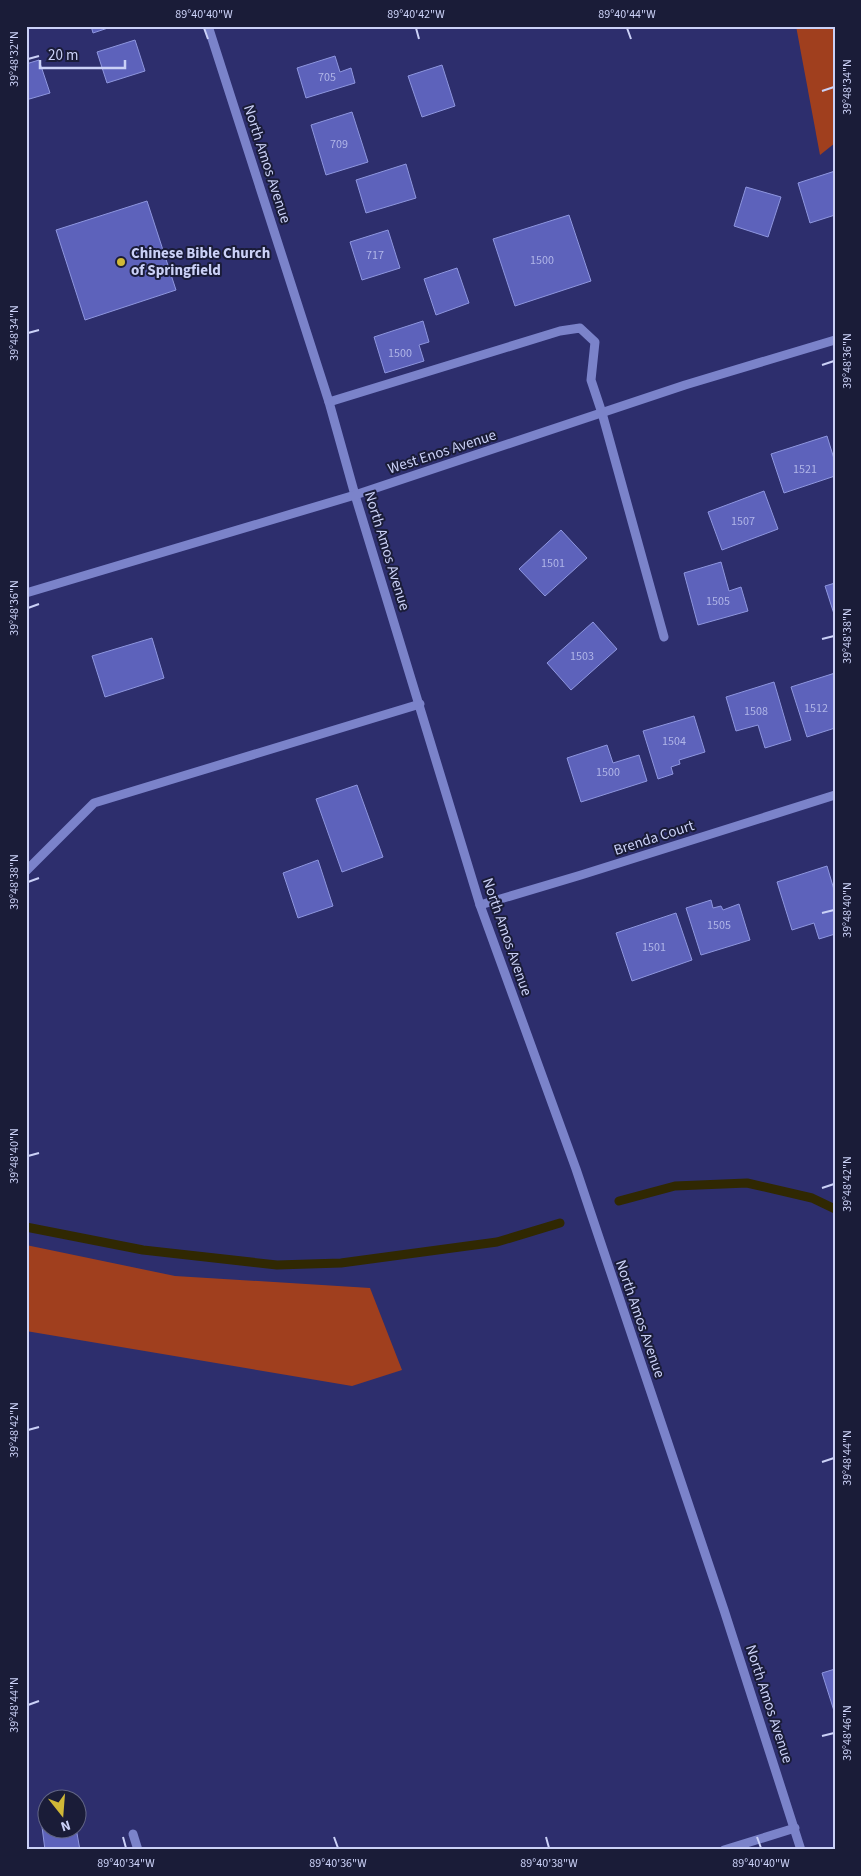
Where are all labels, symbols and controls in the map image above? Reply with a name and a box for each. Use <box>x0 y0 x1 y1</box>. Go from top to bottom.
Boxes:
text: 89°40'40"W <box>175 6 233 23</box>
text: 89°40'42"W <box>387 6 445 23</box>
text: 89°40'44"W <box>598 6 656 23</box>
text: 39°48'32"N <box>6 31 23 87</box>
scale bar <box>40 38 125 70</box>
text: 20 m <box>48 45 78 66</box>
text: 39°48'34"N <box>839 59 856 115</box>
house number: 705 <box>318 69 336 86</box>
street label: North Amos Avenue <box>238 102 296 226</box>
house number: 709 <box>330 136 348 153</box>
place label: Chinese Bible Church of Springfield <box>131 243 270 281</box>
house number: 717 <box>366 247 384 264</box>
house number: 1500 <box>530 252 554 269</box>
marker: Chinese Bible Church of Springfield <box>115 256 127 268</box>
text: 39°48'34"N <box>6 305 23 361</box>
text: 39°48'36"N <box>839 333 856 389</box>
house number: 1500 <box>388 345 412 362</box>
street label: West Enos Avenue <box>385 425 499 479</box>
house number: 1521 <box>793 461 817 478</box>
street label: North Amos Avenue <box>359 489 415 613</box>
house number: 1507 <box>731 513 755 530</box>
house number: 1501 <box>541 555 565 572</box>
text: 39°48'36"N <box>6 580 23 636</box>
house number: 1505 <box>706 593 730 610</box>
text: 39°48'38"N <box>839 608 856 664</box>
house number: 1503 <box>570 648 594 665</box>
house number: 1512 <box>804 700 828 717</box>
house number: 1508 <box>744 703 768 720</box>
house number: 1504 <box>662 733 686 750</box>
house number: 1500 <box>596 764 620 781</box>
street label: Brenda Court <box>611 815 697 861</box>
text: 39°48'38"N <box>6 854 23 910</box>
street label: North Amos Avenue <box>477 875 537 999</box>
text: 39°48'40"N <box>839 882 856 938</box>
house number: 1505 <box>707 917 731 934</box>
house number: 1501 <box>642 939 666 956</box>
text: 39°48'40"N <box>6 1128 23 1184</box>
text: 39°48'42"N <box>839 1156 856 1212</box>
street label: North Amos Avenue <box>610 1257 670 1381</box>
text: 39°48'42"N <box>6 1402 23 1458</box>
text: 39°48'44"N <box>839 1430 856 1486</box>
street label: North Amos Avenue <box>740 1642 798 1766</box>
text: 39°48'44"N <box>6 1677 23 1733</box>
text: 39°48'46"N <box>839 1705 856 1761</box>
north arrow <box>38 1788 88 1838</box>
text: N <box>58 1815 73 1836</box>
text: 89°40'34"W <box>97 1855 155 1872</box>
text: 89°40'36"W <box>309 1855 367 1872</box>
text: 89°40'38"W <box>520 1855 578 1872</box>
text: 89°40'40"W <box>732 1855 790 1872</box>

